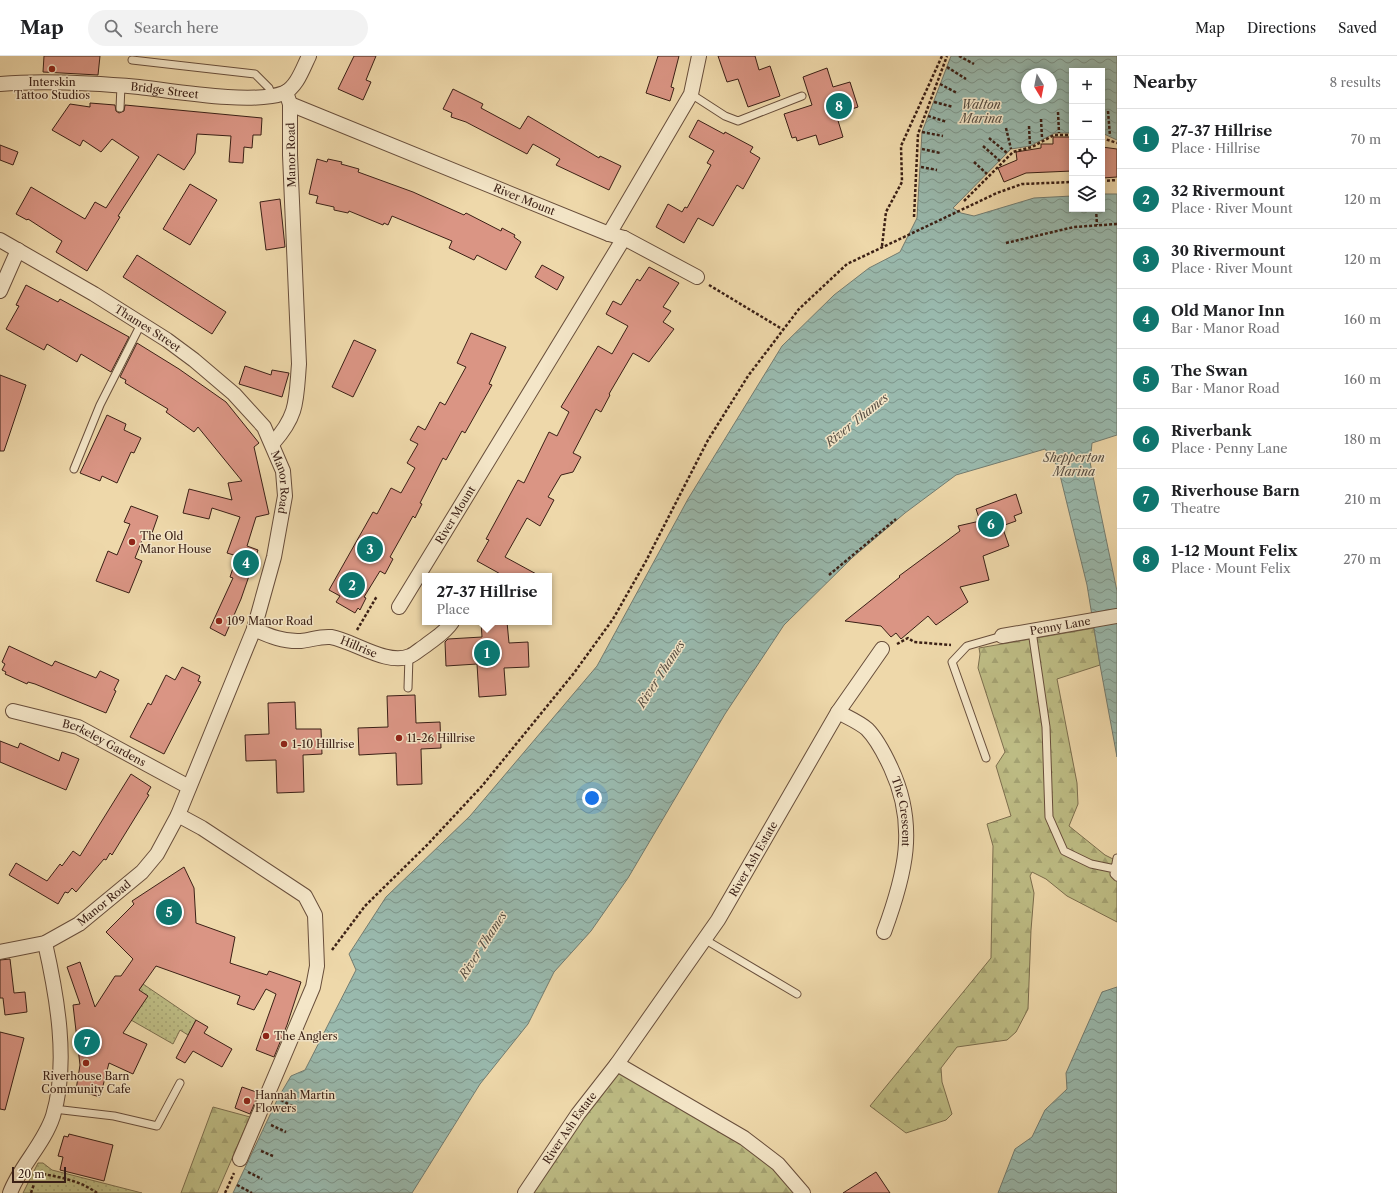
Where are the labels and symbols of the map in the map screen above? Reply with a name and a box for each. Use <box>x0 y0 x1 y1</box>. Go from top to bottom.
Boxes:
marker: Interskin Tattoo Studios <box>47 64 57 74</box>
north arrow <box>1021 68 1057 104</box>
place label: Interskin Tattoo Studios <box>14 75 90 102</box>
street label: Bridge Street <box>130 79 199 102</box>
pin: 8 <box>826 91 852 121</box>
water label: Walton Marina <box>958 97 1002 126</box>
street label: Manor Road <box>283 122 299 188</box>
street label: River Mount <box>491 181 557 218</box>
street label: Thames Street <box>112 302 184 355</box>
water label: River Thames <box>821 389 892 450</box>
street label: Manor Road <box>268 448 292 515</box>
water label: Shepperton Marina <box>1042 450 1105 479</box>
street label: River Mount <box>432 483 478 546</box>
pin: 6 <box>978 509 1004 539</box>
place label: The Old Manor House <box>140 529 211 556</box>
pin: 3 <box>357 534 383 564</box>
marker: The Old Manor House <box>127 537 137 547</box>
pin: 4 <box>233 548 259 578</box>
pin: 2 <box>339 570 365 600</box>
place label: 109 Manor Road <box>227 614 313 628</box>
street label: Penny Lane <box>1029 614 1092 638</box>
marker: 109 Manor Road <box>214 616 224 626</box>
street label: Hillrise <box>339 633 379 661</box>
water label: River Thames <box>633 637 688 711</box>
pin: 1 <box>474 638 500 668</box>
street label: Berkeley Gardens <box>61 716 149 769</box>
place label: 11-26 Hillrise <box>407 731 475 745</box>
marker: 11-26 Hillrise <box>394 733 404 743</box>
place label: 1-10 Hillrise <box>292 737 354 751</box>
marker: 1-10 Hillrise <box>279 739 289 749</box>
street label: The Crescent <box>888 775 913 847</box>
your location <box>582 788 602 808</box>
street label: River Ash Estate <box>726 819 781 899</box>
street label: Manor Road <box>74 877 134 929</box>
pin: 5 <box>156 897 182 927</box>
water label: River Thames <box>455 908 510 982</box>
pin: 7 <box>74 1027 100 1057</box>
place label: The Anglers <box>274 1029 338 1043</box>
marker: The Anglers <box>261 1031 271 1041</box>
marker: Riverhouse Barn Community Cafe <box>81 1058 91 1068</box>
place label: Riverhouse Barn Community Cafe <box>41 1069 131 1096</box>
place label: Hannah Martin Flowers <box>255 1088 335 1115</box>
street label: River Ash Estate <box>540 1089 600 1167</box>
marker: Hannah Martin Flowers <box>242 1096 252 1106</box>
scale bar <box>12 1165 66 1184</box>

